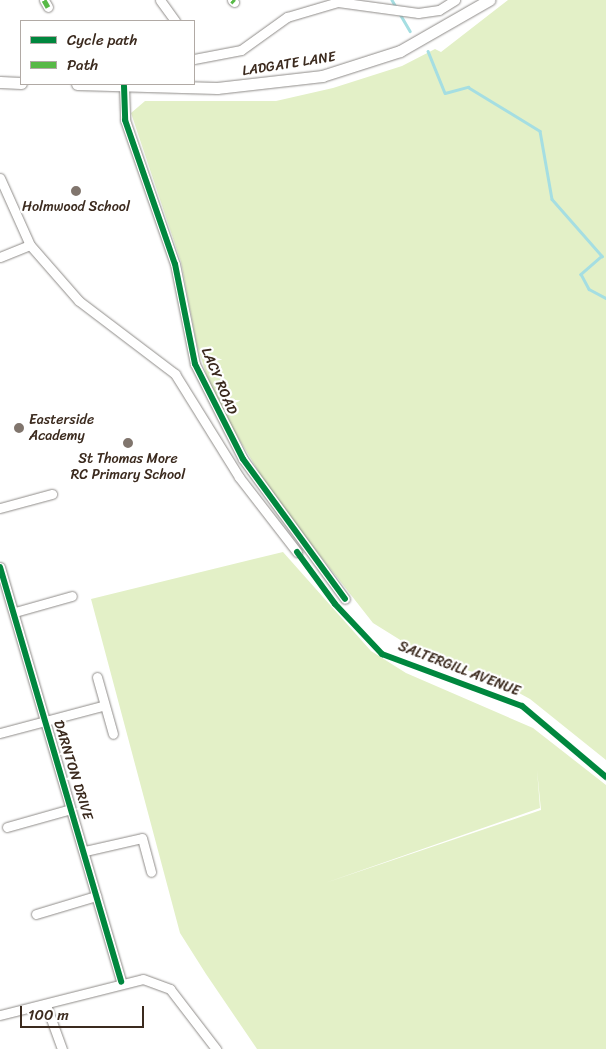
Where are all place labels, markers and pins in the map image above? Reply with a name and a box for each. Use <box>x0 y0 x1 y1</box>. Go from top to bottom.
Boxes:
marker: Holmwood School <box>70 185 82 197</box>
place label: Holmwood School <box>22 199 130 215</box>
place label: Easterside Academy <box>29 412 94 444</box>
marker: Easterside Academy <box>13 422 25 434</box>
marker: St Thomas More RC Primary School <box>122 437 134 449</box>
place label: St Thomas More RC Primary School <box>71 451 185 484</box>

